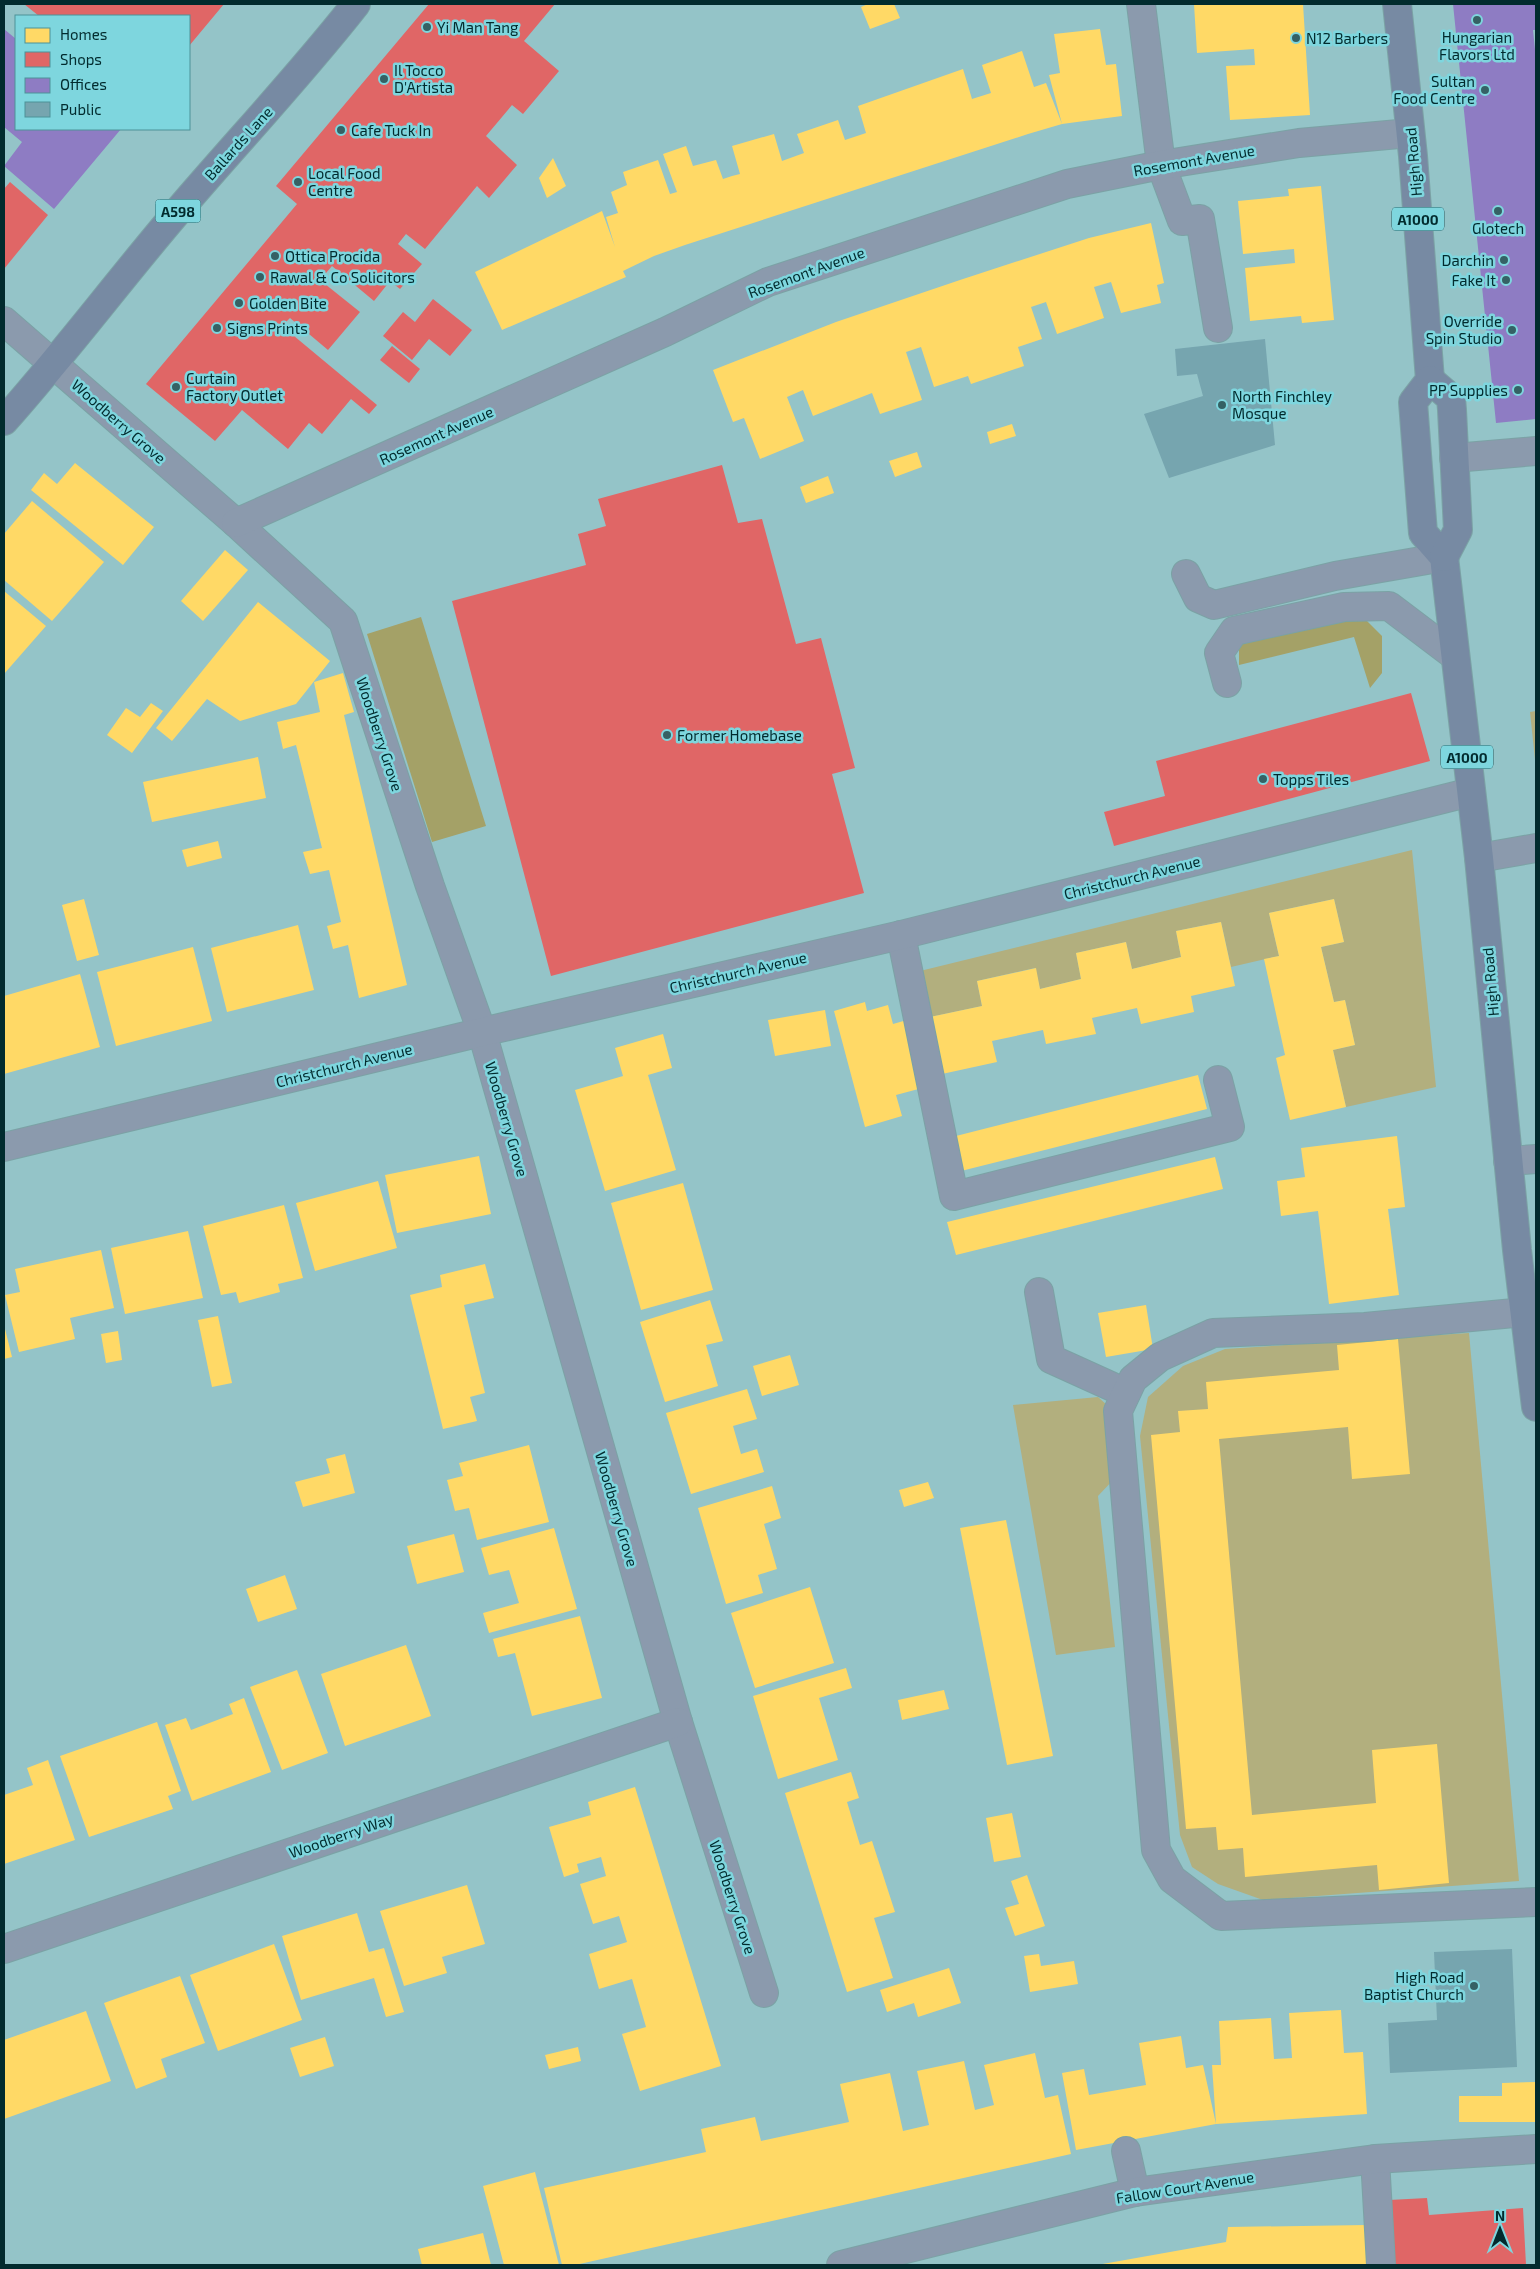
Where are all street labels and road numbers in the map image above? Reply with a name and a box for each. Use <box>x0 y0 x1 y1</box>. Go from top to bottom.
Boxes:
street label: Ballards Lane <box>200 102 276 184</box>
street label: High Road <box>1401 127 1425 197</box>
street label: Rosemont Avenue <box>1132 140 1256 180</box>
road number: A598 <box>156 200 200 222</box>
road number: A1000 <box>1392 208 1444 230</box>
street label: Rosemont Avenue <box>745 243 867 301</box>
street label: Woodberry Grove <box>68 375 170 467</box>
street label: Rosemont Avenue <box>376 402 496 468</box>
street label: Woodberry Grove <box>353 675 407 793</box>
road number: A1000 <box>1441 746 1493 769</box>
street label: Christchurch Avenue <box>1062 851 1202 903</box>
street label: Christchurch Avenue <box>668 947 808 997</box>
street label: High Road <box>1478 947 1502 1017</box>
street label: Christchurch Avenue <box>274 1039 414 1091</box>
street label: Woodberry Grove <box>482 1059 532 1179</box>
street label: Woodberry Grove <box>592 1449 642 1569</box>
street label: Woodberry Way <box>286 1809 396 1861</box>
street label: Woodberry Grove <box>706 1838 760 1956</box>
street label: Fallow Court Avenue <box>1115 2167 1255 2207</box>

